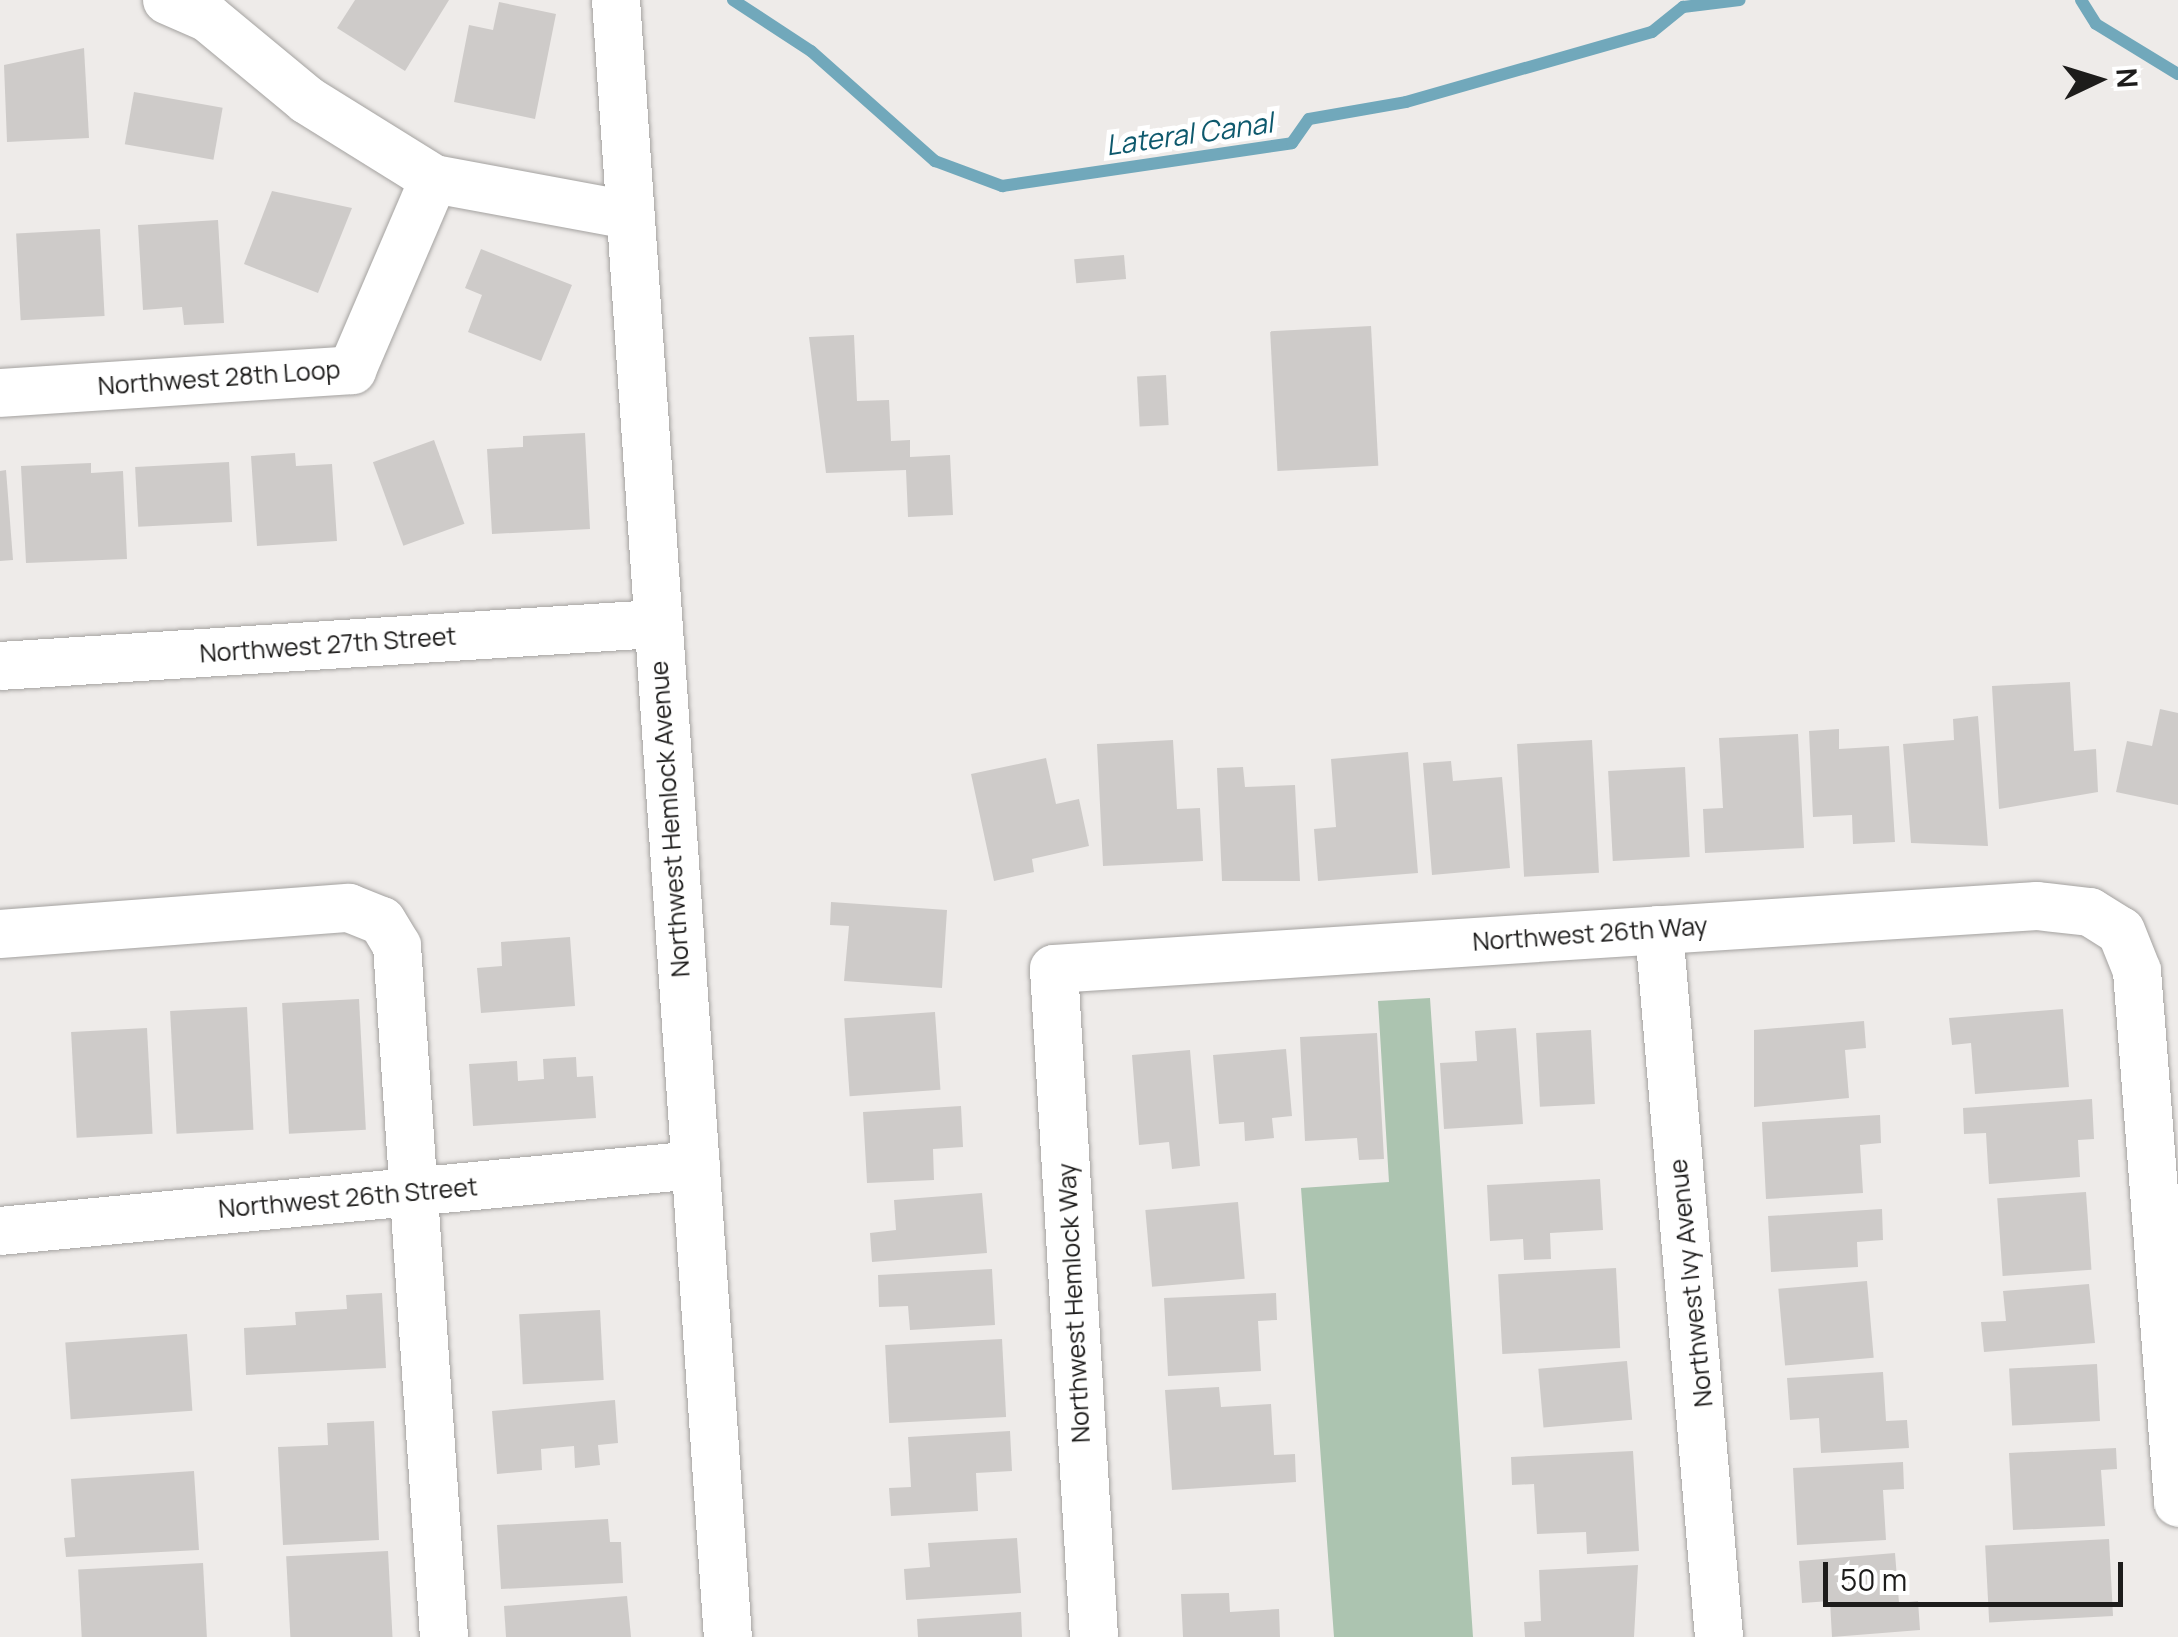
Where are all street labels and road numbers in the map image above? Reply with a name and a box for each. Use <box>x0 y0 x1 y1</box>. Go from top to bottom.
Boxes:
street label: Northwest 28th Loop <box>97 355 341 401</box>
street label: Northwest 27th Street <box>199 621 457 669</box>
street label: Northwest Hemlock Avenue <box>644 660 696 978</box>
street label: Northwest 26th Way <box>1472 911 1708 957</box>
street label: Northwest Ivy Avenue <box>1663 1157 1719 1409</box>
street label: Northwest Hemlock Way <box>1052 1162 1096 1444</box>
street label: Northwest 26th Street <box>217 1172 479 1224</box>

